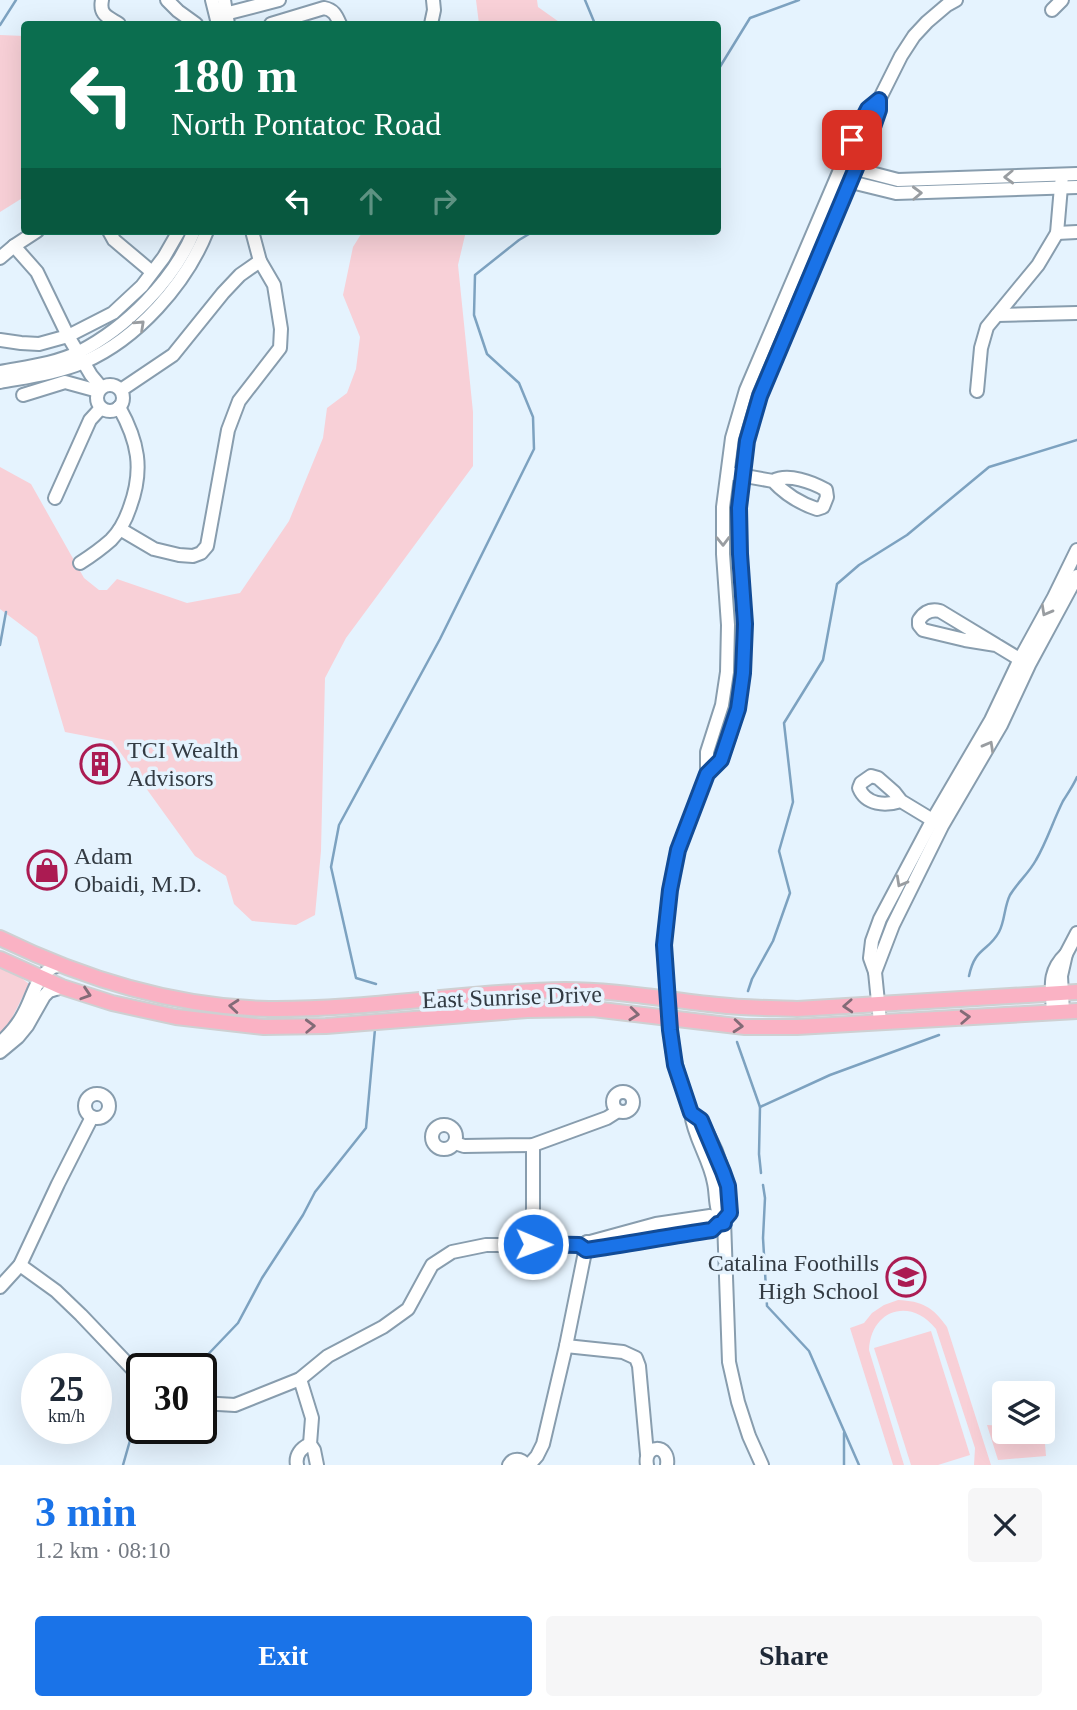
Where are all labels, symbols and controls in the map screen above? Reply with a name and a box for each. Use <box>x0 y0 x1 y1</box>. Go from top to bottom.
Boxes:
text: 180 m <box>171 48 298 103</box>
icon: left <box>56 49 147 140</box>
text: North Pontatoc Road <box>171 106 441 142</box>
pin <box>822 110 882 170</box>
icon: arrive <box>833 121 871 159</box>
one-way arrow <box>1003 169 1014 184</box>
icon: left <box>279 182 317 220</box>
icon: ahead <box>352 182 390 220</box>
icon: right <box>425 182 463 220</box>
one-way arrow <box>912 185 923 200</box>
one-way arrow <box>132 320 145 333</box>
one-way arrow <box>715 536 731 546</box>
one-way arrow <box>1041 604 1054 617</box>
place label: TCI Wealth Advisors <box>127 737 239 791</box>
one-way arrow <box>981 741 994 753</box>
building icon: TCI Wealth Advisors <box>79 743 121 785</box>
place label: Adam Obaidi, M.D. <box>74 843 202 897</box>
shop icon: Adam Obaidi, M.D. <box>26 849 68 891</box>
one-way arrow <box>896 874 909 887</box>
street label: East Sunrise Drive <box>422 981 602 1013</box>
one-way arrow <box>79 986 91 1001</box>
one-way arrow <box>228 999 239 1014</box>
one-way arrow <box>842 999 853 1014</box>
one-way arrow <box>628 1006 640 1021</box>
one-way arrow <box>960 1010 971 1025</box>
one-way arrow <box>732 1018 743 1033</box>
one-way arrow <box>304 1019 315 1034</box>
position arrow <box>496 1207 570 1281</box>
place label: Catalina Foothills High School <box>708 1250 879 1304</box>
school or university icon: Catalina Foothills High School <box>885 1256 927 1298</box>
speed limit sign: 30 <box>126 1353 217 1444</box>
text: 25 <box>49 1370 84 1409</box>
map controls <box>992 1381 1055 1444</box>
button: layers <box>992 1381 1055 1444</box>
text: km/h <box>48 1406 85 1426</box>
button: close <box>968 1488 1042 1562</box>
text: 3 min <box>35 1489 137 1535</box>
text: 1.2 km · 08:10 <box>35 1538 170 1563</box>
button: Exit <box>35 1616 532 1696</box>
button: Share <box>546 1616 1042 1696</box>

